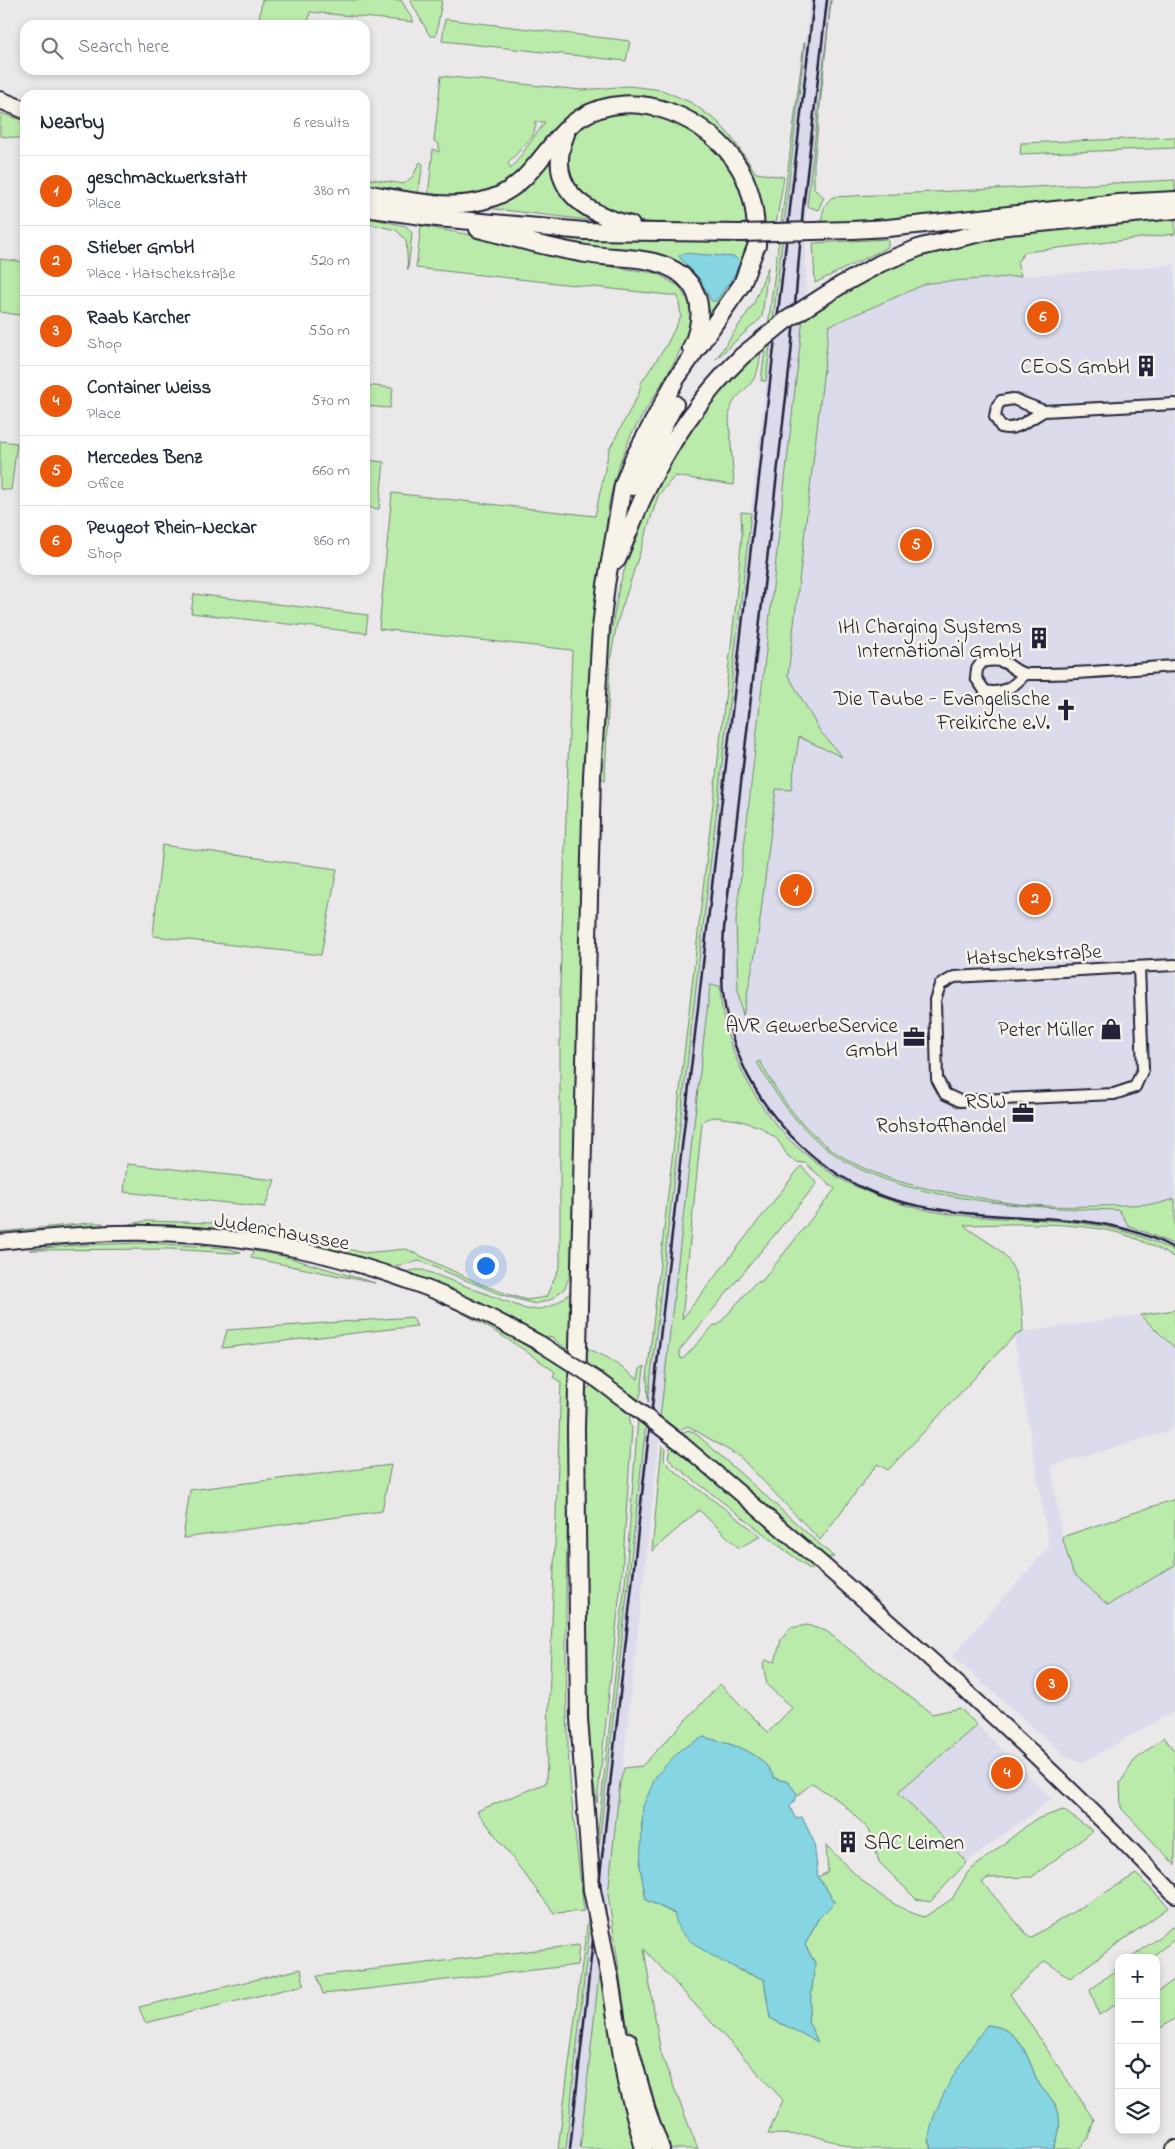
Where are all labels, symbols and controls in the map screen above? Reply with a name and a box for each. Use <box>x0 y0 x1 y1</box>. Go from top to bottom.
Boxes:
search box <box>20 20 370 75</box>
icon: search <box>38 34 66 62</box>
text: Search here <box>78 34 169 61</box>
text: Nearby <box>40 108 104 138</box>
text: 6 results <box>293 111 350 135</box>
text: geschmackwerkstatt <box>87 165 247 192</box>
text: 1 <box>53 179 59 203</box>
text: 380 m <box>314 179 350 203</box>
text: Place <box>87 192 121 216</box>
text: Stieber GmbH <box>87 235 194 262</box>
text: 2 <box>52 249 60 273</box>
text: 520 m <box>310 249 350 273</box>
text: Place · Hatschekstraße <box>87 262 235 286</box>
pin: 6 <box>1027 298 1059 336</box>
text: Raab Karcher <box>87 305 190 332</box>
text: 3 <box>53 319 59 343</box>
text: 550 m <box>308 319 350 343</box>
text: Shop <box>87 332 122 356</box>
place label: CEOS GmbH <box>1020 353 1130 383</box>
building icon: CEOS GmbH <box>1133 353 1159 379</box>
text: Container Weiss <box>87 375 211 402</box>
text: 4 <box>53 389 59 413</box>
text: 570 m <box>311 389 350 413</box>
text: Place <box>87 402 121 426</box>
text: Mercedes Benz <box>87 445 202 472</box>
text: 5 <box>51 459 61 483</box>
text: 660 m <box>313 459 350 483</box>
text: Office <box>87 472 124 496</box>
text: Peugeot Rhein-Neckar <box>87 515 256 542</box>
pin: 5 <box>900 526 932 564</box>
text: 6 <box>52 529 60 553</box>
text: 860 m <box>314 529 350 553</box>
text: Shop <box>87 542 122 566</box>
place label: IHI Charging Systems International GmbH <box>838 613 1022 667</box>
building icon: IHI Charging Systems International GmbH <box>1026 625 1052 651</box>
place label: Die Taube - Evangelische Freikirche e.V. <box>833 685 1051 739</box>
church icon: Die Taube - Evangelische Freikirche e.V. <box>1053 697 1079 723</box>
pin: 1 <box>780 871 812 909</box>
pin: 2 <box>1019 880 1051 918</box>
street label: Hatschekstraße <box>966 937 1103 975</box>
place label: AVR GewerbeService GmbH <box>726 1012 899 1066</box>
place label: Peter Müller <box>998 1016 1094 1046</box>
shop icon: Peter Müller <box>1098 1016 1124 1042</box>
office icon: AVR GewerbeService GmbH <box>901 1024 927 1050</box>
place label: RSW Rohstoffhandel <box>876 1088 1006 1142</box>
office icon: RSW Rohstoffhandel <box>1010 1100 1036 1126</box>
street label: Judenchaussee <box>212 1206 352 1260</box>
your location <box>473 1253 499 1279</box>
pin: 3 <box>1036 1665 1068 1703</box>
pin: 4 <box>991 1754 1023 1792</box>
building icon: SAC Leimen <box>835 1829 861 1855</box>
place label: SAC Leimen <box>864 1829 964 1859</box>
map controls <box>1115 1954 1160 2134</box>
button: + <box>1115 1954 1160 1999</box>
button: − <box>1115 1999 1160 2044</box>
button: locate <box>1115 2044 1160 2089</box>
button: layers <box>1115 2089 1160 2134</box>

